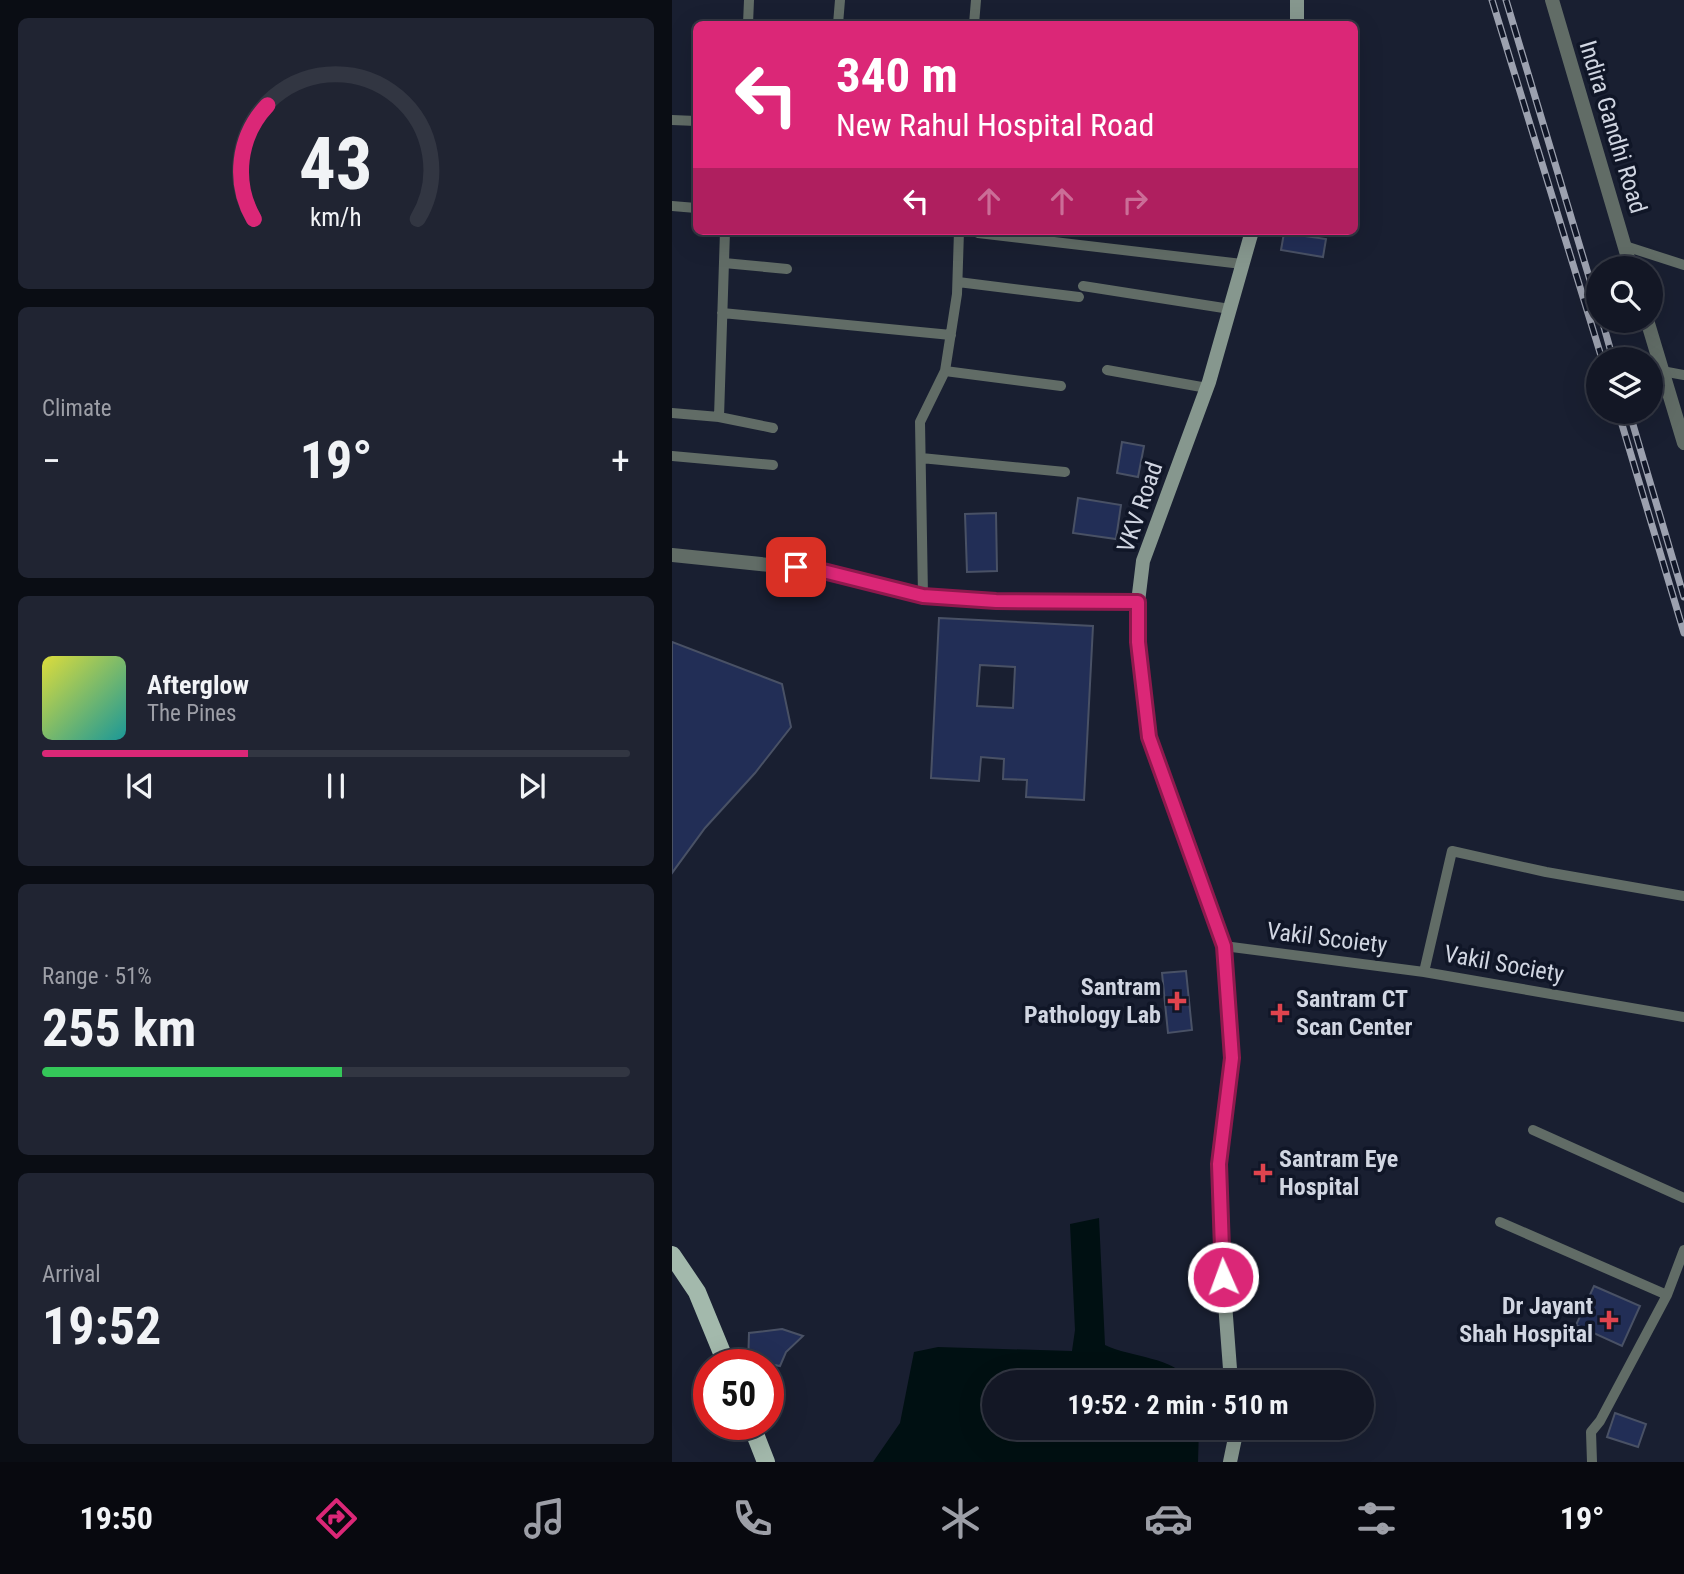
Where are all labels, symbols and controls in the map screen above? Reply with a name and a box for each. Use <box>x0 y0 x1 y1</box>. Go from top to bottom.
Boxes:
street label: Indira Gandhi Road <box>1573 37 1653 217</box>
text: 340 m <box>836 47 958 104</box>
icon: left <box>721 49 812 140</box>
text: New Rahul Hospital Road <box>836 106 1154 144</box>
text: 43 <box>299 122 373 208</box>
icon: left <box>897 182 935 220</box>
icon: ahead <box>970 182 1008 220</box>
icon: ahead <box>1043 182 1081 220</box>
icon: right <box>1116 182 1154 220</box>
text: km/h <box>310 203 362 232</box>
map controls <box>1586 256 1663 424</box>
button: search <box>1586 256 1663 333</box>
button: layers <box>1586 347 1663 424</box>
text: Climate <box>42 395 112 422</box>
text: 19° <box>300 430 372 491</box>
text: − <box>42 439 61 483</box>
text: + <box>611 439 630 483</box>
street label: VKV Road <box>1112 458 1168 556</box>
pin <box>766 537 826 597</box>
icon: arrive <box>777 548 815 586</box>
text: Afterglow <box>147 670 249 700</box>
text: The Pines <box>147 700 237 727</box>
icon: previous <box>121 767 159 805</box>
icon: pause <box>317 767 355 805</box>
icon: next <box>513 767 551 805</box>
street label: Vakil Scoiety <box>1265 917 1389 959</box>
street label: Vakil Society <box>1442 940 1566 988</box>
text: Range · 51% <box>42 963 152 990</box>
place label: Santram Pathology Lab <box>1024 973 1161 1029</box>
place label: Santram CT Scan Center <box>1296 985 1412 1041</box>
marker: Santram Pathology Lab <box>1167 991 1187 1011</box>
text: 255 km <box>42 998 196 1059</box>
marker: Santram CT Scan Center <box>1270 1003 1290 1023</box>
place label: Santram Eye Hospital <box>1279 1145 1398 1201</box>
marker: Santram Eye Hospital <box>1253 1163 1273 1183</box>
position arrow <box>1186 1240 1260 1314</box>
text: Arrival <box>42 1261 101 1288</box>
place label: Dr Jayant Shah Hospital <box>1459 1292 1593 1348</box>
text: 19:52 <box>42 1296 161 1357</box>
marker: Dr Jayant Shah Hospital <box>1599 1310 1619 1330</box>
speed limit sign: 50 <box>693 1349 784 1440</box>
text: 19:52 · 2 min · 510 m <box>1068 1390 1288 1420</box>
icon: directions <box>312 1494 361 1543</box>
icon: music <box>520 1494 569 1543</box>
icon: phone <box>728 1494 777 1543</box>
icon: climate <box>936 1494 985 1543</box>
icon: car <box>1144 1494 1193 1543</box>
icon: filters <box>1352 1494 1401 1543</box>
text: 19:50 <box>79 1499 153 1537</box>
text: 19° <box>1560 1499 1604 1537</box>

